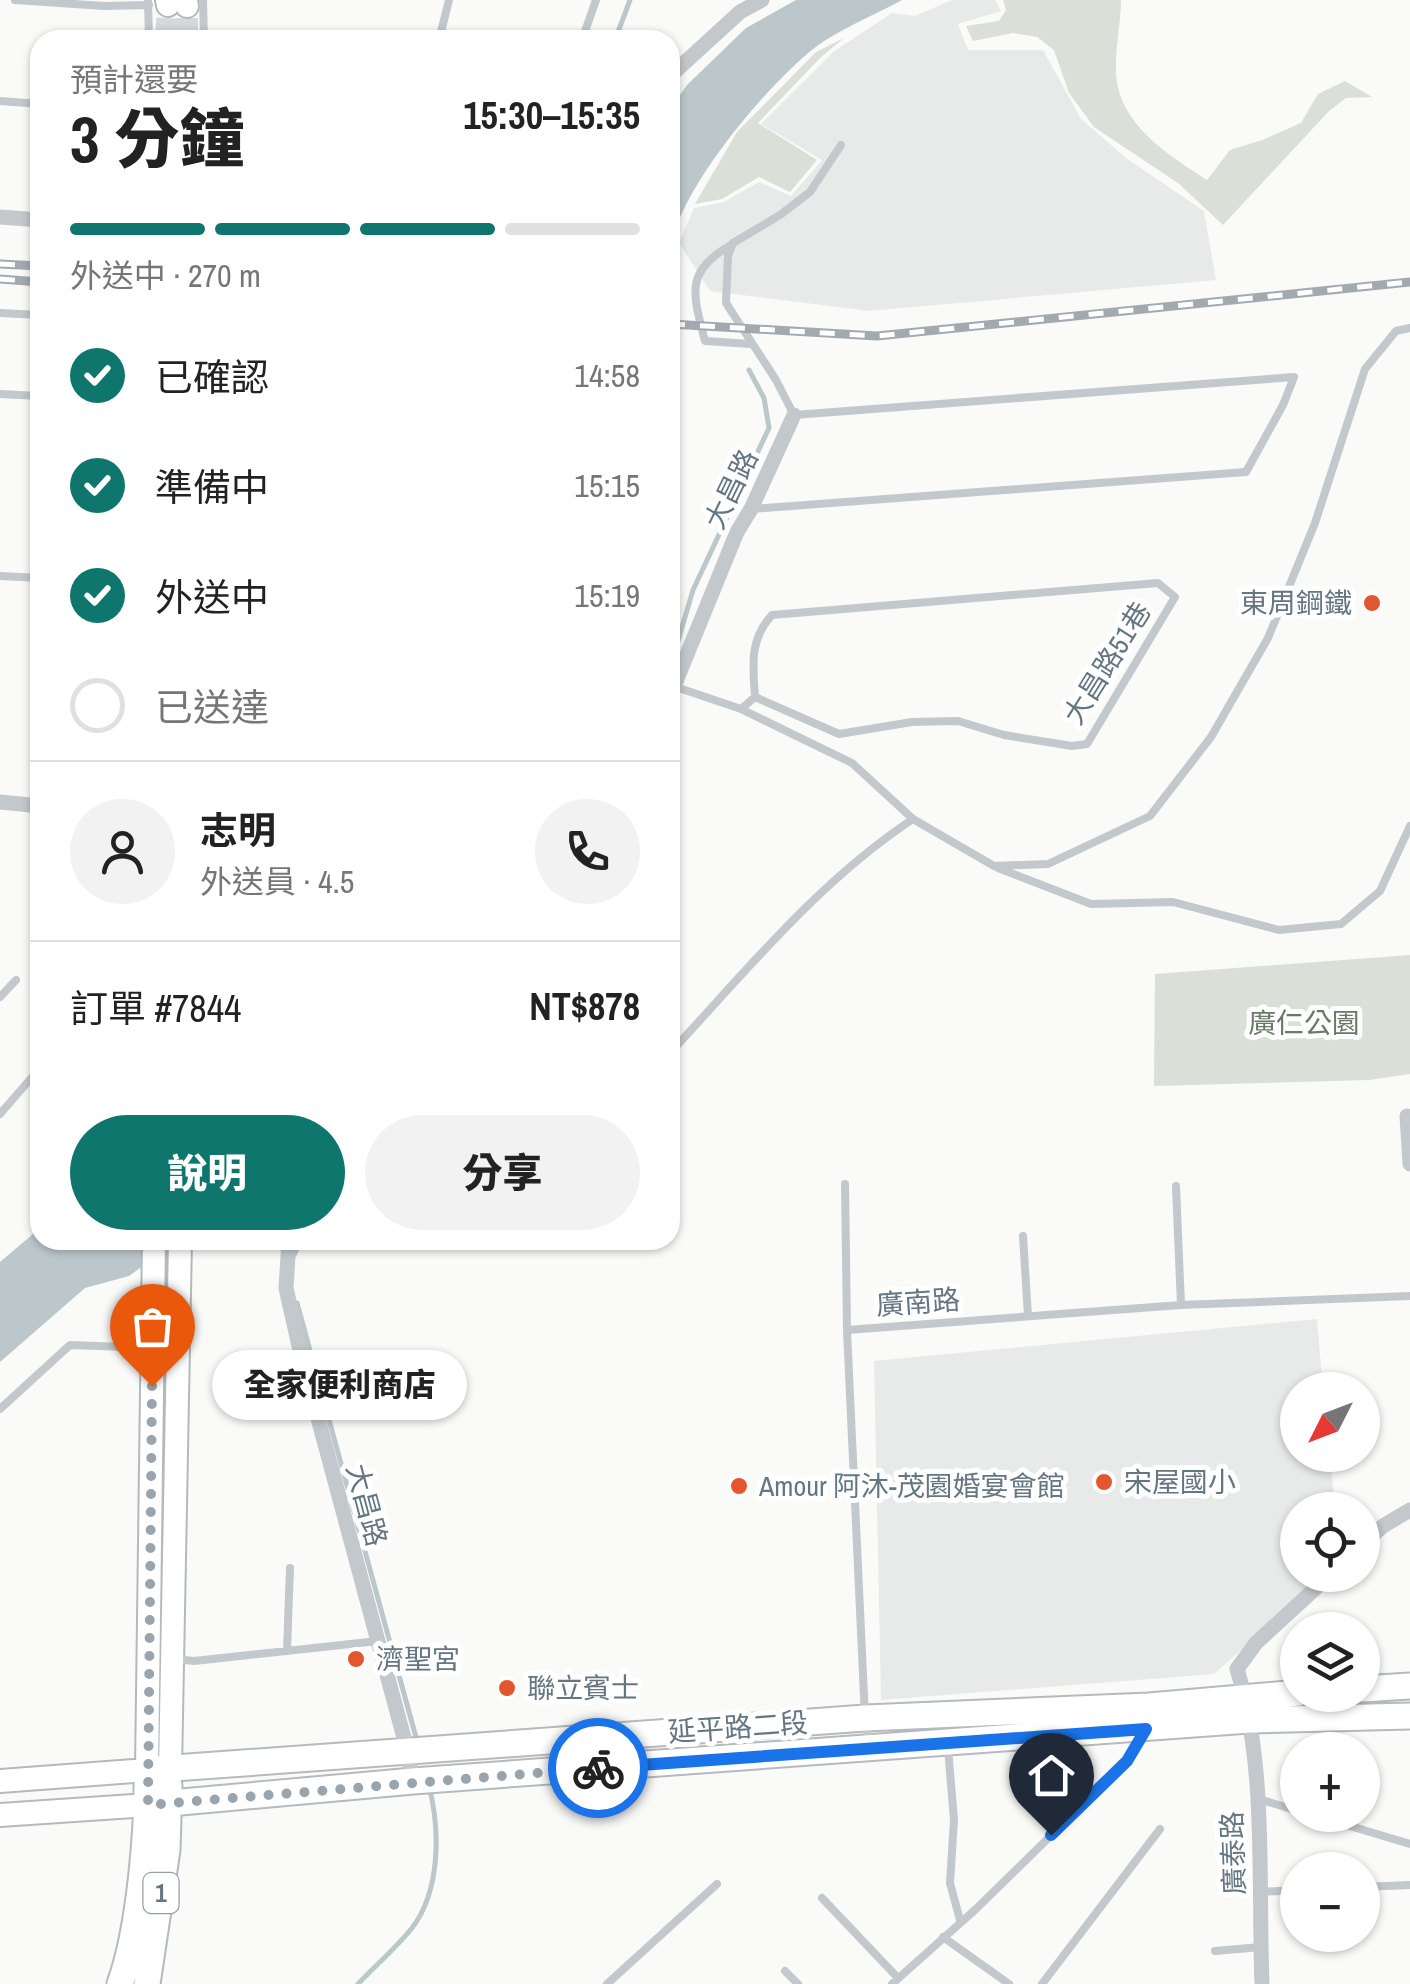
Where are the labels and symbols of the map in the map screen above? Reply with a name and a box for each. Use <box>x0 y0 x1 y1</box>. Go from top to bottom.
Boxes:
street label: 大昌路 <box>696 443 766 535</box>
place label: 東周鋼鐵 <box>1240 584 1352 622</box>
marker: 東周鋼鐵 <box>1361 592 1383 614</box>
street label: 大昌路51巷 <box>1054 595 1160 731</box>
park label: 廣仁公園 <box>1248 1004 1360 1042</box>
street label: 廣南路 <box>875 1280 961 1324</box>
pin <box>110 1284 195 1387</box>
callout: 全家便利商店 <box>212 1351 467 1421</box>
north arrow <box>1280 1372 1380 1472</box>
street label: 大昌路 <box>338 1460 396 1550</box>
place label: 宋屋國小 <box>1124 1463 1236 1501</box>
place label: Amour 阿沐-茂園婚宴會館 <box>758 1467 1065 1505</box>
marker: 宋屋國小 <box>1093 1471 1115 1493</box>
marker: Amour 阿沐-茂園婚宴會館 <box>728 1475 750 1497</box>
place label: 濟聖宮 <box>376 1640 460 1678</box>
marker: 濟聖宮 <box>345 1648 367 1670</box>
place label: 聯立賓士 <box>527 1669 639 1707</box>
marker: 聯立賓士 <box>496 1677 518 1699</box>
street label: 延平路二段 <box>667 1703 809 1751</box>
courier <box>548 1718 648 1818</box>
pin <box>1009 1733 1094 1836</box>
street label: 廣泰路 <box>1213 1810 1253 1896</box>
road number: 1 <box>144 1873 178 1913</box>

